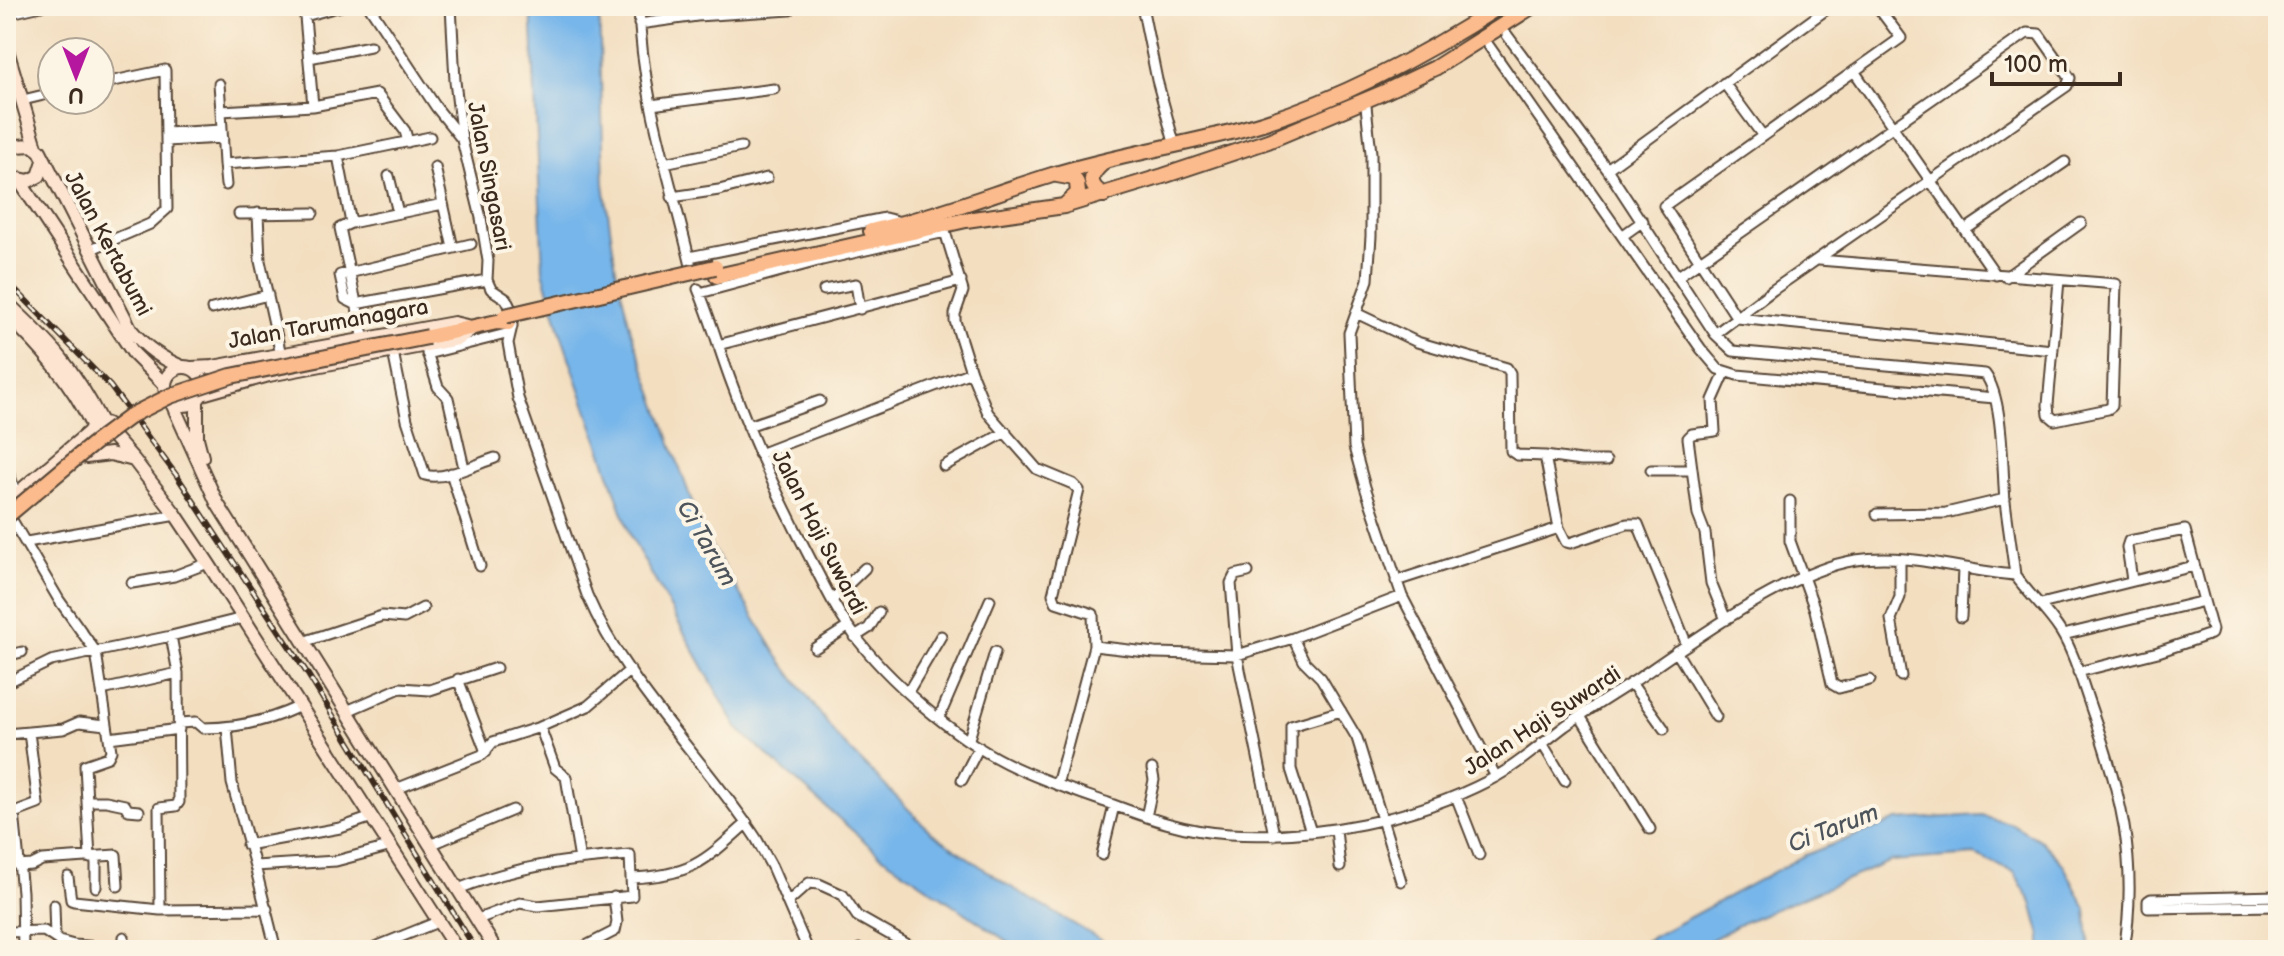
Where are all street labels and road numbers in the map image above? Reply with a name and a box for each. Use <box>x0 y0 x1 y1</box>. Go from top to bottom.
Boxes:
street label: Jalan Singasari <box>461 100 516 253</box>
street label: Jalan Kertabumi <box>58 166 157 321</box>
street label: Jalan Tarumanagara <box>226 294 430 355</box>
street label: Jalan Haji Suwardi <box>765 446 872 620</box>
street label: Jalan Haji Suwardi <box>1459 661 1626 782</box>

